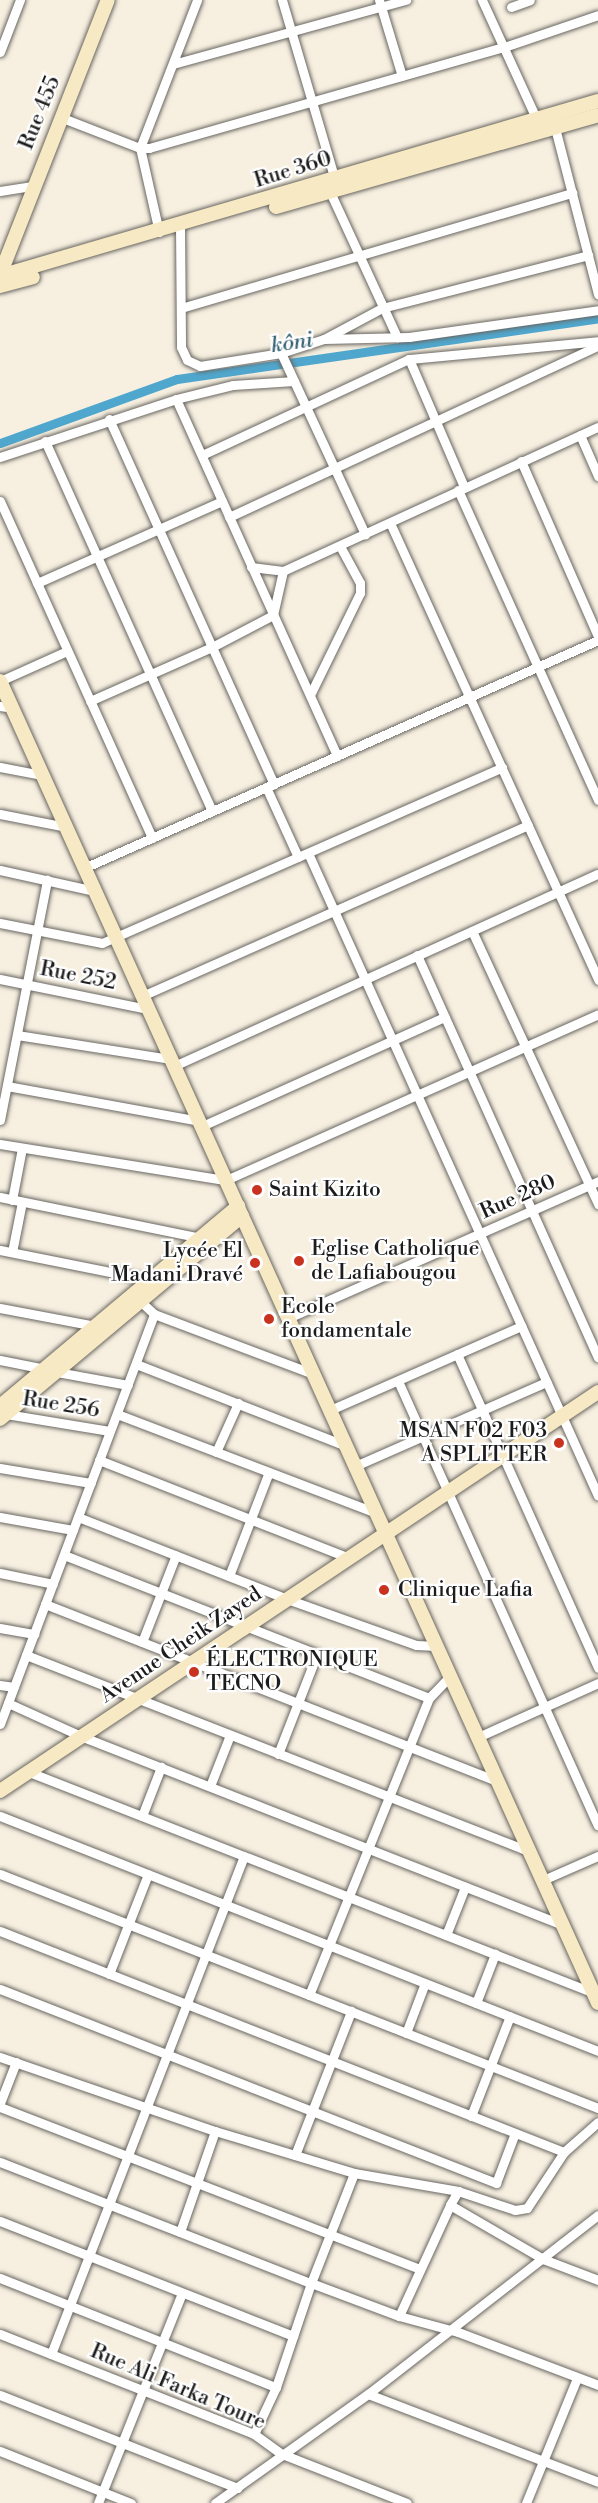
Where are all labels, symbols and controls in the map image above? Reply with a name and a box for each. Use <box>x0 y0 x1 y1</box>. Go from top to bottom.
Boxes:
street label: Rue 455 <box>14 73 66 153</box>
street label: Rue 360 <box>251 146 335 194</box>
water label: kôni <box>269 327 315 359</box>
street label: Rue 252 <box>38 956 118 996</box>
street label: Rue 280 <box>476 1169 560 1225</box>
place label: Saint Kizito <box>269 1177 381 1203</box>
marker: Saint Kizito <box>250 1183 264 1197</box>
place label: Eglise Catholique de Lafiabougou <box>311 1236 479 1286</box>
place label: Lycée El Madani Dravé <box>111 1238 243 1288</box>
marker: Eglise Catholique de Lafiabougou <box>292 1254 306 1268</box>
marker: Lycée El Madani Dravé <box>248 1256 262 1270</box>
place label: Ecole fondamentale <box>281 1294 412 1344</box>
marker: Ecole fondamentale <box>262 1312 276 1326</box>
street label: Rue 256 <box>21 1386 101 1424</box>
place label: MSAN F02 F03 A SPLITTER <box>399 1418 547 1468</box>
marker: MSAN F02 F03 A SPLITTER <box>552 1436 566 1450</box>
place label: Clinique Lafia <box>398 1577 533 1603</box>
street label: Avenue Cheik Zayed <box>95 1581 267 1709</box>
marker: Clinique Lafia <box>375 1581 393 1599</box>
place label: ÉLECTRONIQUE TECNO <box>206 1647 378 1697</box>
marker: ÉLECTRONIQUE TECNO <box>187 1665 201 1679</box>
street label: Rue Ali Farka Toure <box>87 2339 269 2435</box>

